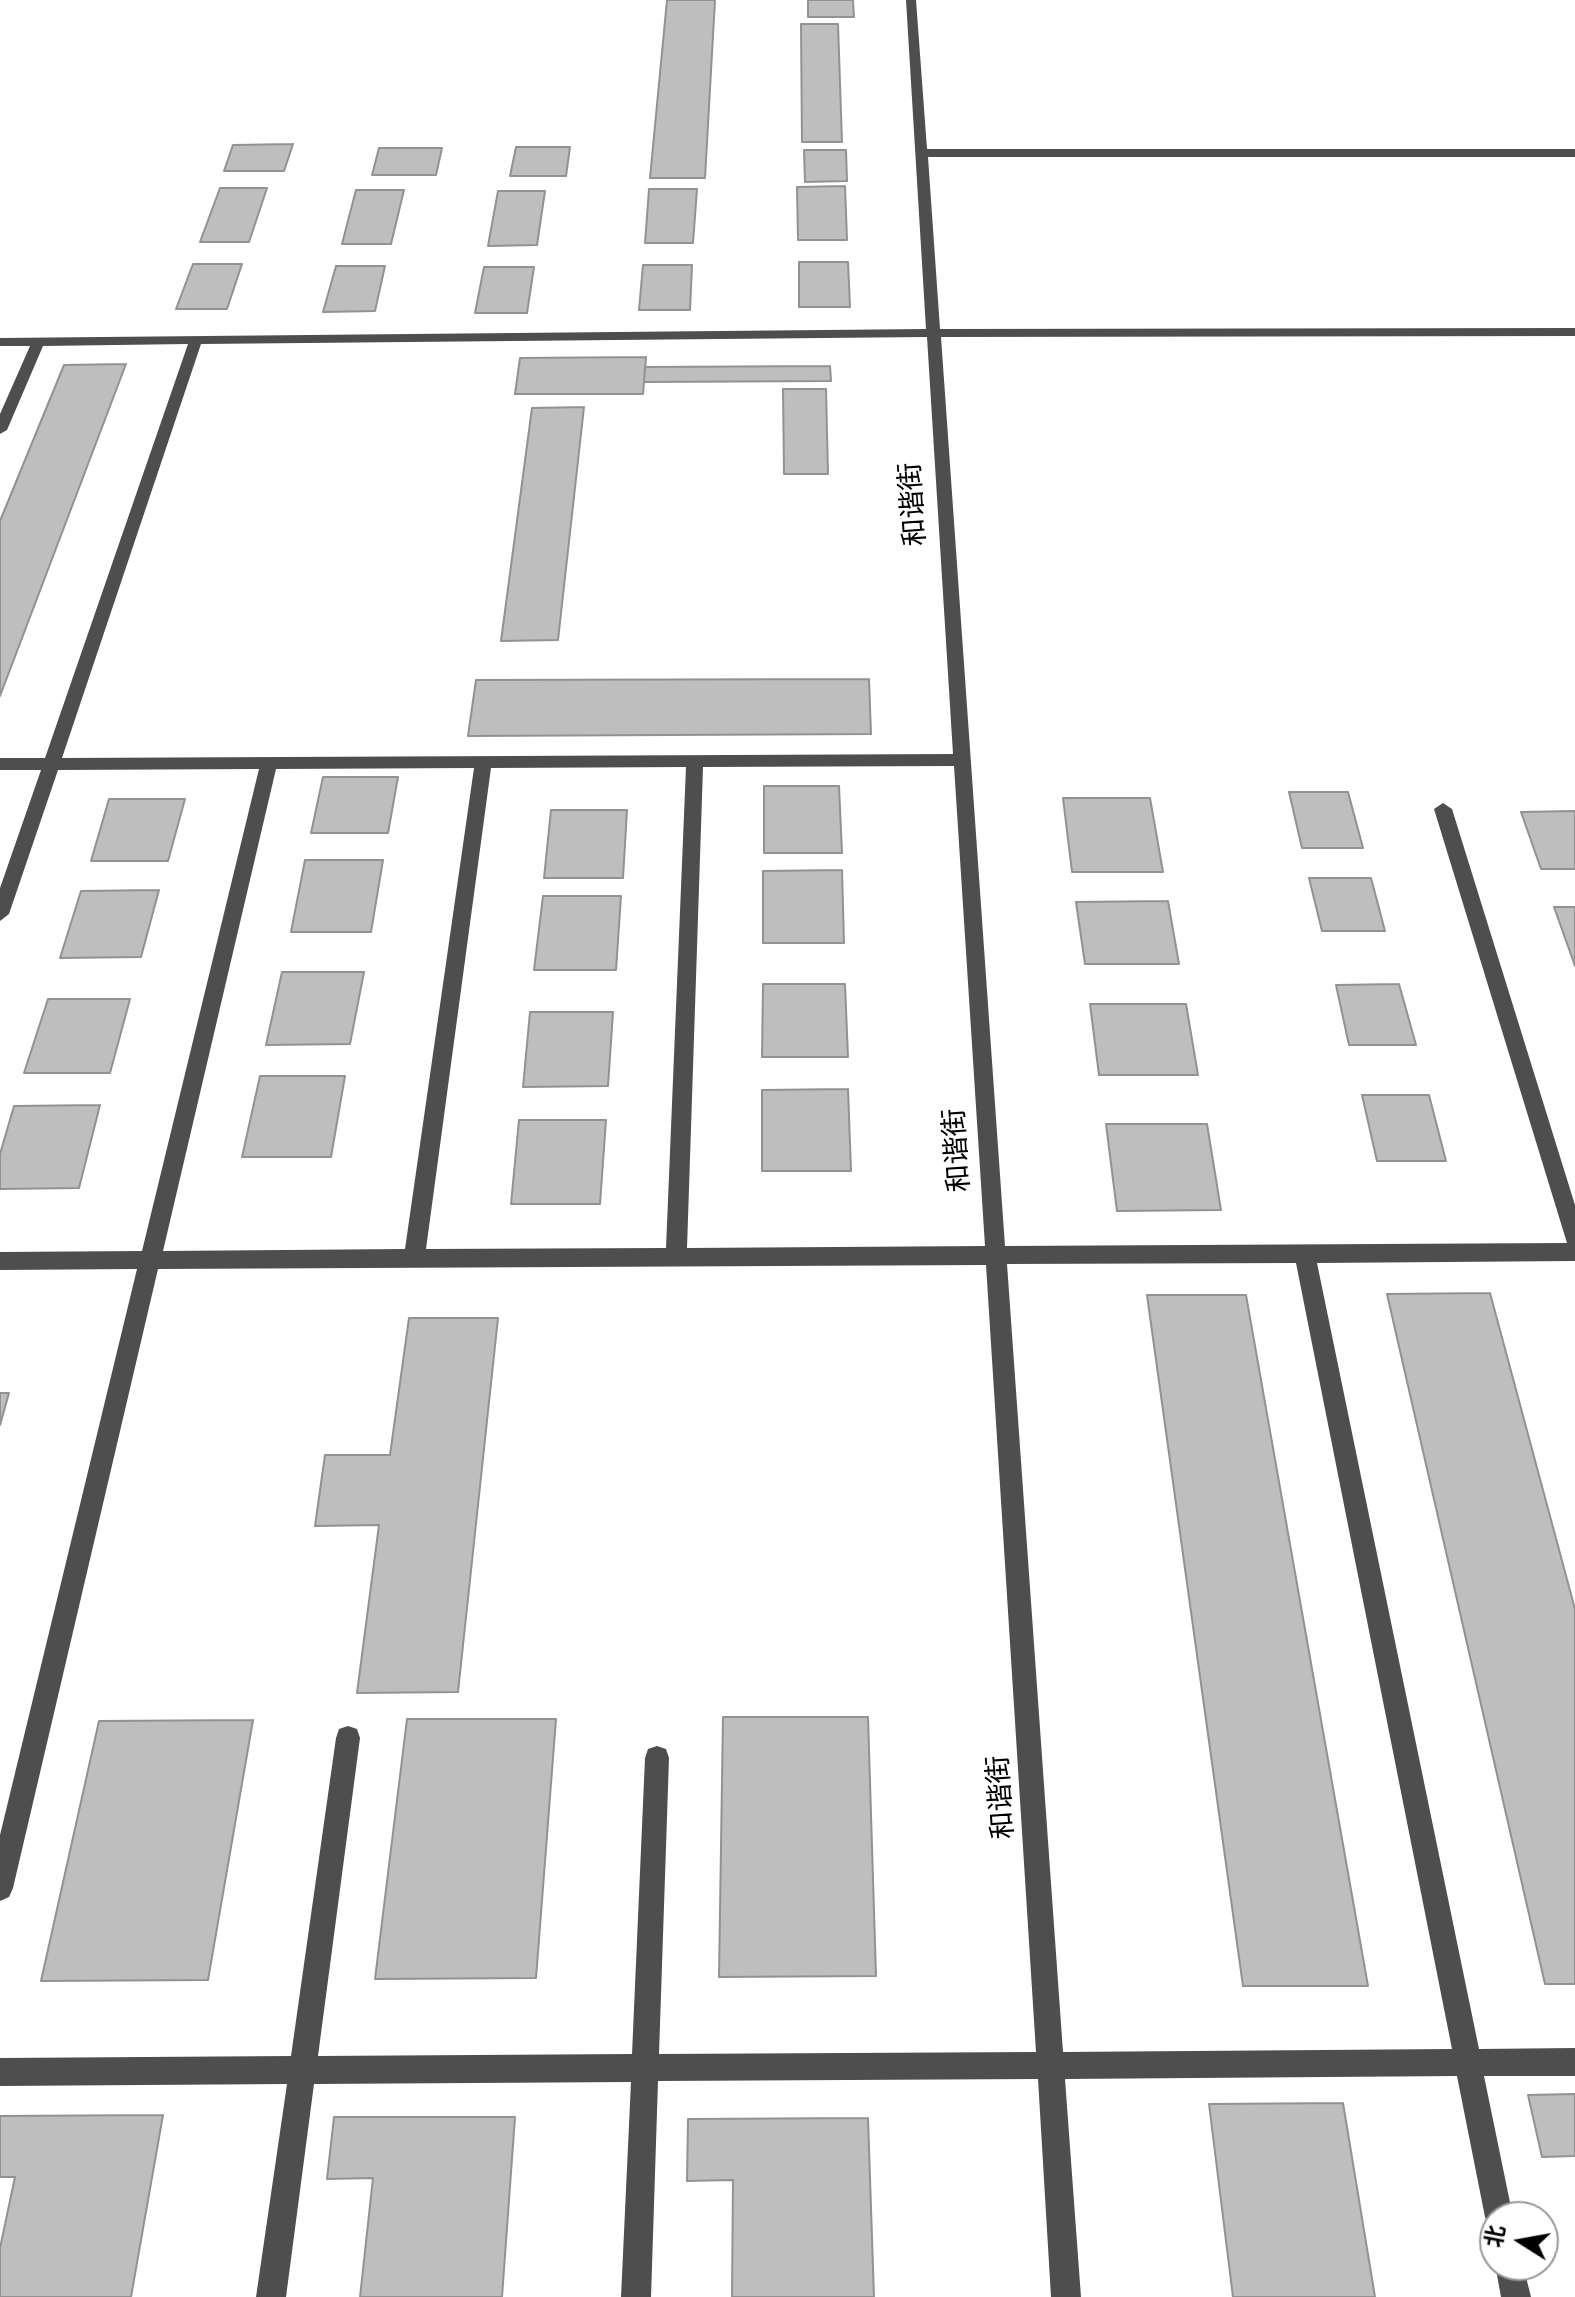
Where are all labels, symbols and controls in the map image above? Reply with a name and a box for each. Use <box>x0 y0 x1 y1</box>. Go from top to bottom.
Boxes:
street label: 和谐街 <box>896 461 936 547</box>
street label: 和谐街 <box>940 1107 980 1193</box>
street label: 和谐街 <box>984 1754 1024 1840</box>
north arrow <box>1479 2201 1559 2281</box>
text: 北 <box>1482 2223 1512 2250</box>

